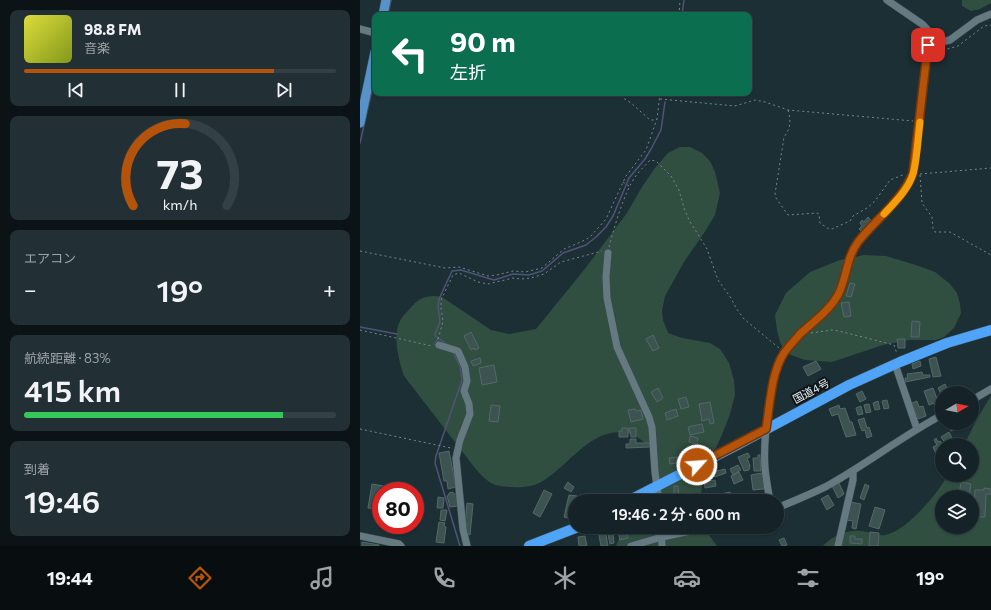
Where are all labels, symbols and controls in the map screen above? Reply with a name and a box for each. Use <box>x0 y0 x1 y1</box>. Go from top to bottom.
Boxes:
text: 98.8 FM <box>84 20 141 38</box>
text: 90 m <box>450 24 516 58</box>
icon: left <box>384 28 436 80</box>
pin <box>911 28 945 62</box>
icon: arrive <box>917 34 939 56</box>
text: 音楽 <box>84 40 110 56</box>
text: 左折 <box>450 61 486 83</box>
icon: previous <box>65 79 87 101</box>
icon: pause <box>169 79 191 101</box>
icon: next <box>273 79 295 101</box>
text: 73 <box>156 146 204 197</box>
text: km/h <box>163 194 197 212</box>
text: エアコン <box>24 250 76 266</box>
text: 19° <box>157 271 203 308</box>
text: − <box>24 276 37 303</box>
text: + <box>323 276 336 303</box>
text: 航続距離 · 83% <box>24 350 111 366</box>
text: 415 km <box>24 371 121 408</box>
street label: 国道4号 <box>790 376 831 406</box>
north arrow <box>935 386 979 430</box>
map controls <box>935 386 979 534</box>
button: search <box>935 438 979 482</box>
position arrow <box>676 444 718 486</box>
text: 到着 <box>24 461 50 477</box>
text: 19:46 <box>24 482 100 519</box>
speed limit sign: 80 <box>372 482 424 534</box>
button: layers <box>935 490 979 534</box>
text: 19:46 · 2 分 · 600 m <box>612 505 740 523</box>
icon: directions <box>186 564 214 592</box>
icon: music <box>308 564 336 592</box>
icon: phone <box>430 564 458 592</box>
icon: climate <box>551 564 579 592</box>
icon: car <box>673 564 701 592</box>
icon: filters <box>794 564 822 592</box>
text: 19:44 <box>47 567 93 589</box>
text: 19° <box>916 567 944 589</box>

